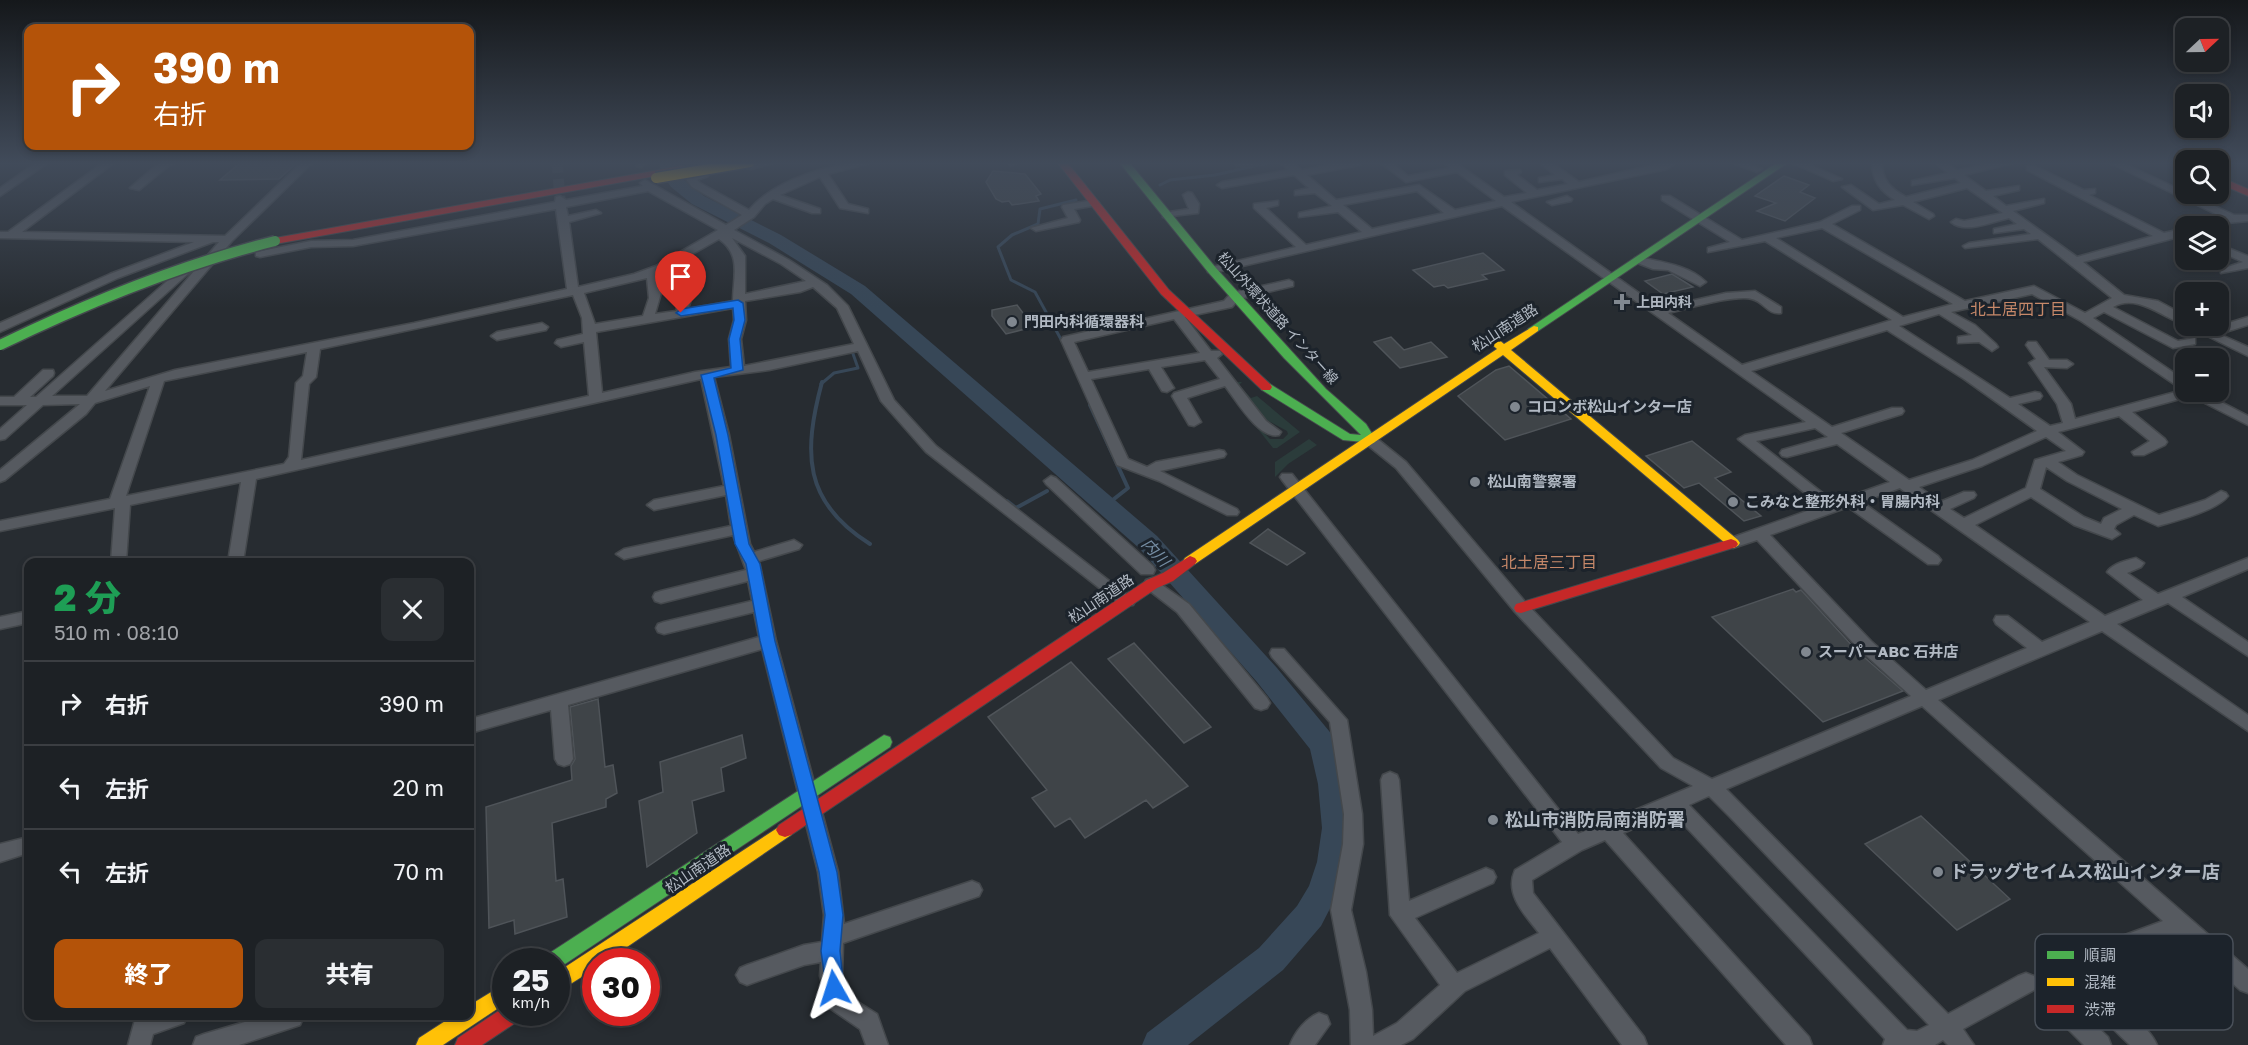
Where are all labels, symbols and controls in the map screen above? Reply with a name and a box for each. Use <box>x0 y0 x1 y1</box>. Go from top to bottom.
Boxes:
north arrow <box>2175 18 2229 72</box>
map controls <box>2175 18 2229 402</box>
text: 390 m <box>153 42 280 92</box>
icon: right <box>54 48 132 126</box>
button: sound <box>2175 84 2229 138</box>
text: 右折 <box>153 98 207 130</box>
button: search <box>2175 150 2229 204</box>
button: layers <box>2175 216 2229 270</box>
street label: 松山外環状道路 インター線 <box>1215 248 1342 387</box>
pin <box>655 251 706 313</box>
icon: arrive <box>664 260 697 293</box>
button: + <box>2175 282 2229 336</box>
marker: 上田内科 <box>1613 293 1631 311</box>
place label: 上田内科 <box>1636 293 1692 310</box>
street label: 松山南道路 <box>1468 299 1541 355</box>
district label: 北土居四丁目 <box>1970 299 2066 319</box>
place label: 門田内科循環器科 <box>1024 312 1144 330</box>
marker: 門田内科循環器科 <box>1005 315 1019 329</box>
button: − <box>2175 348 2229 402</box>
place label: コロンボ松山インター店 <box>1527 397 1692 415</box>
marker: コロンボ松山インター店 <box>1508 400 1522 414</box>
place label: 松山南警察署 <box>1487 472 1577 490</box>
marker: 松山南警察署 <box>1468 475 1482 489</box>
place label: こみなと整形外科・胃腸内科 <box>1745 492 1940 510</box>
marker: こみなと整形外科・胃腸内科 <box>1726 495 1740 509</box>
water label: 内川 <box>1138 533 1176 572</box>
district label: 北土居三丁目 <box>1501 552 1597 572</box>
street label: 松山南道路 <box>1064 570 1137 627</box>
text: 2 分 <box>54 576 121 619</box>
button: close <box>381 578 444 641</box>
text: 510 m · 08:10 <box>54 620 179 644</box>
place label: スーパーABC 石井店 <box>1818 642 1958 660</box>
marker: スーパーABC 石井店 <box>1799 645 1813 659</box>
icon: right <box>54 687 87 720</box>
text: 390 m <box>379 690 444 717</box>
text: 右折 <box>105 691 149 718</box>
icon: left <box>54 771 87 804</box>
text: 20 m <box>393 774 444 801</box>
text: 左折 <box>105 775 149 802</box>
place label: 松山市消防局南消防署 <box>1505 808 1685 830</box>
marker: 松山市消防局南消防署 <box>1486 813 1500 827</box>
street label: 松山南道路 <box>661 840 734 897</box>
icon: left <box>54 855 87 888</box>
text: 70 m <box>394 858 444 885</box>
text: 左折 <box>105 859 149 886</box>
place label: ドラッグセイムス松山インター店 <box>1950 860 2220 882</box>
marker: ドラッグセイムス松山インター店 <box>1931 865 1945 879</box>
legend <box>2035 934 2233 1030</box>
button: 終了 <box>54 939 243 1008</box>
button: 共有 <box>255 939 444 1008</box>
text: 順調 <box>2084 945 2116 965</box>
speed limit sign: 30 <box>582 948 660 1026</box>
position arrow <box>802 956 866 1020</box>
text: 25 <box>513 962 549 998</box>
text: 混雑 <box>2084 972 2116 992</box>
text: km/h <box>512 993 550 1011</box>
text: 渋滞 <box>2084 999 2116 1019</box>

